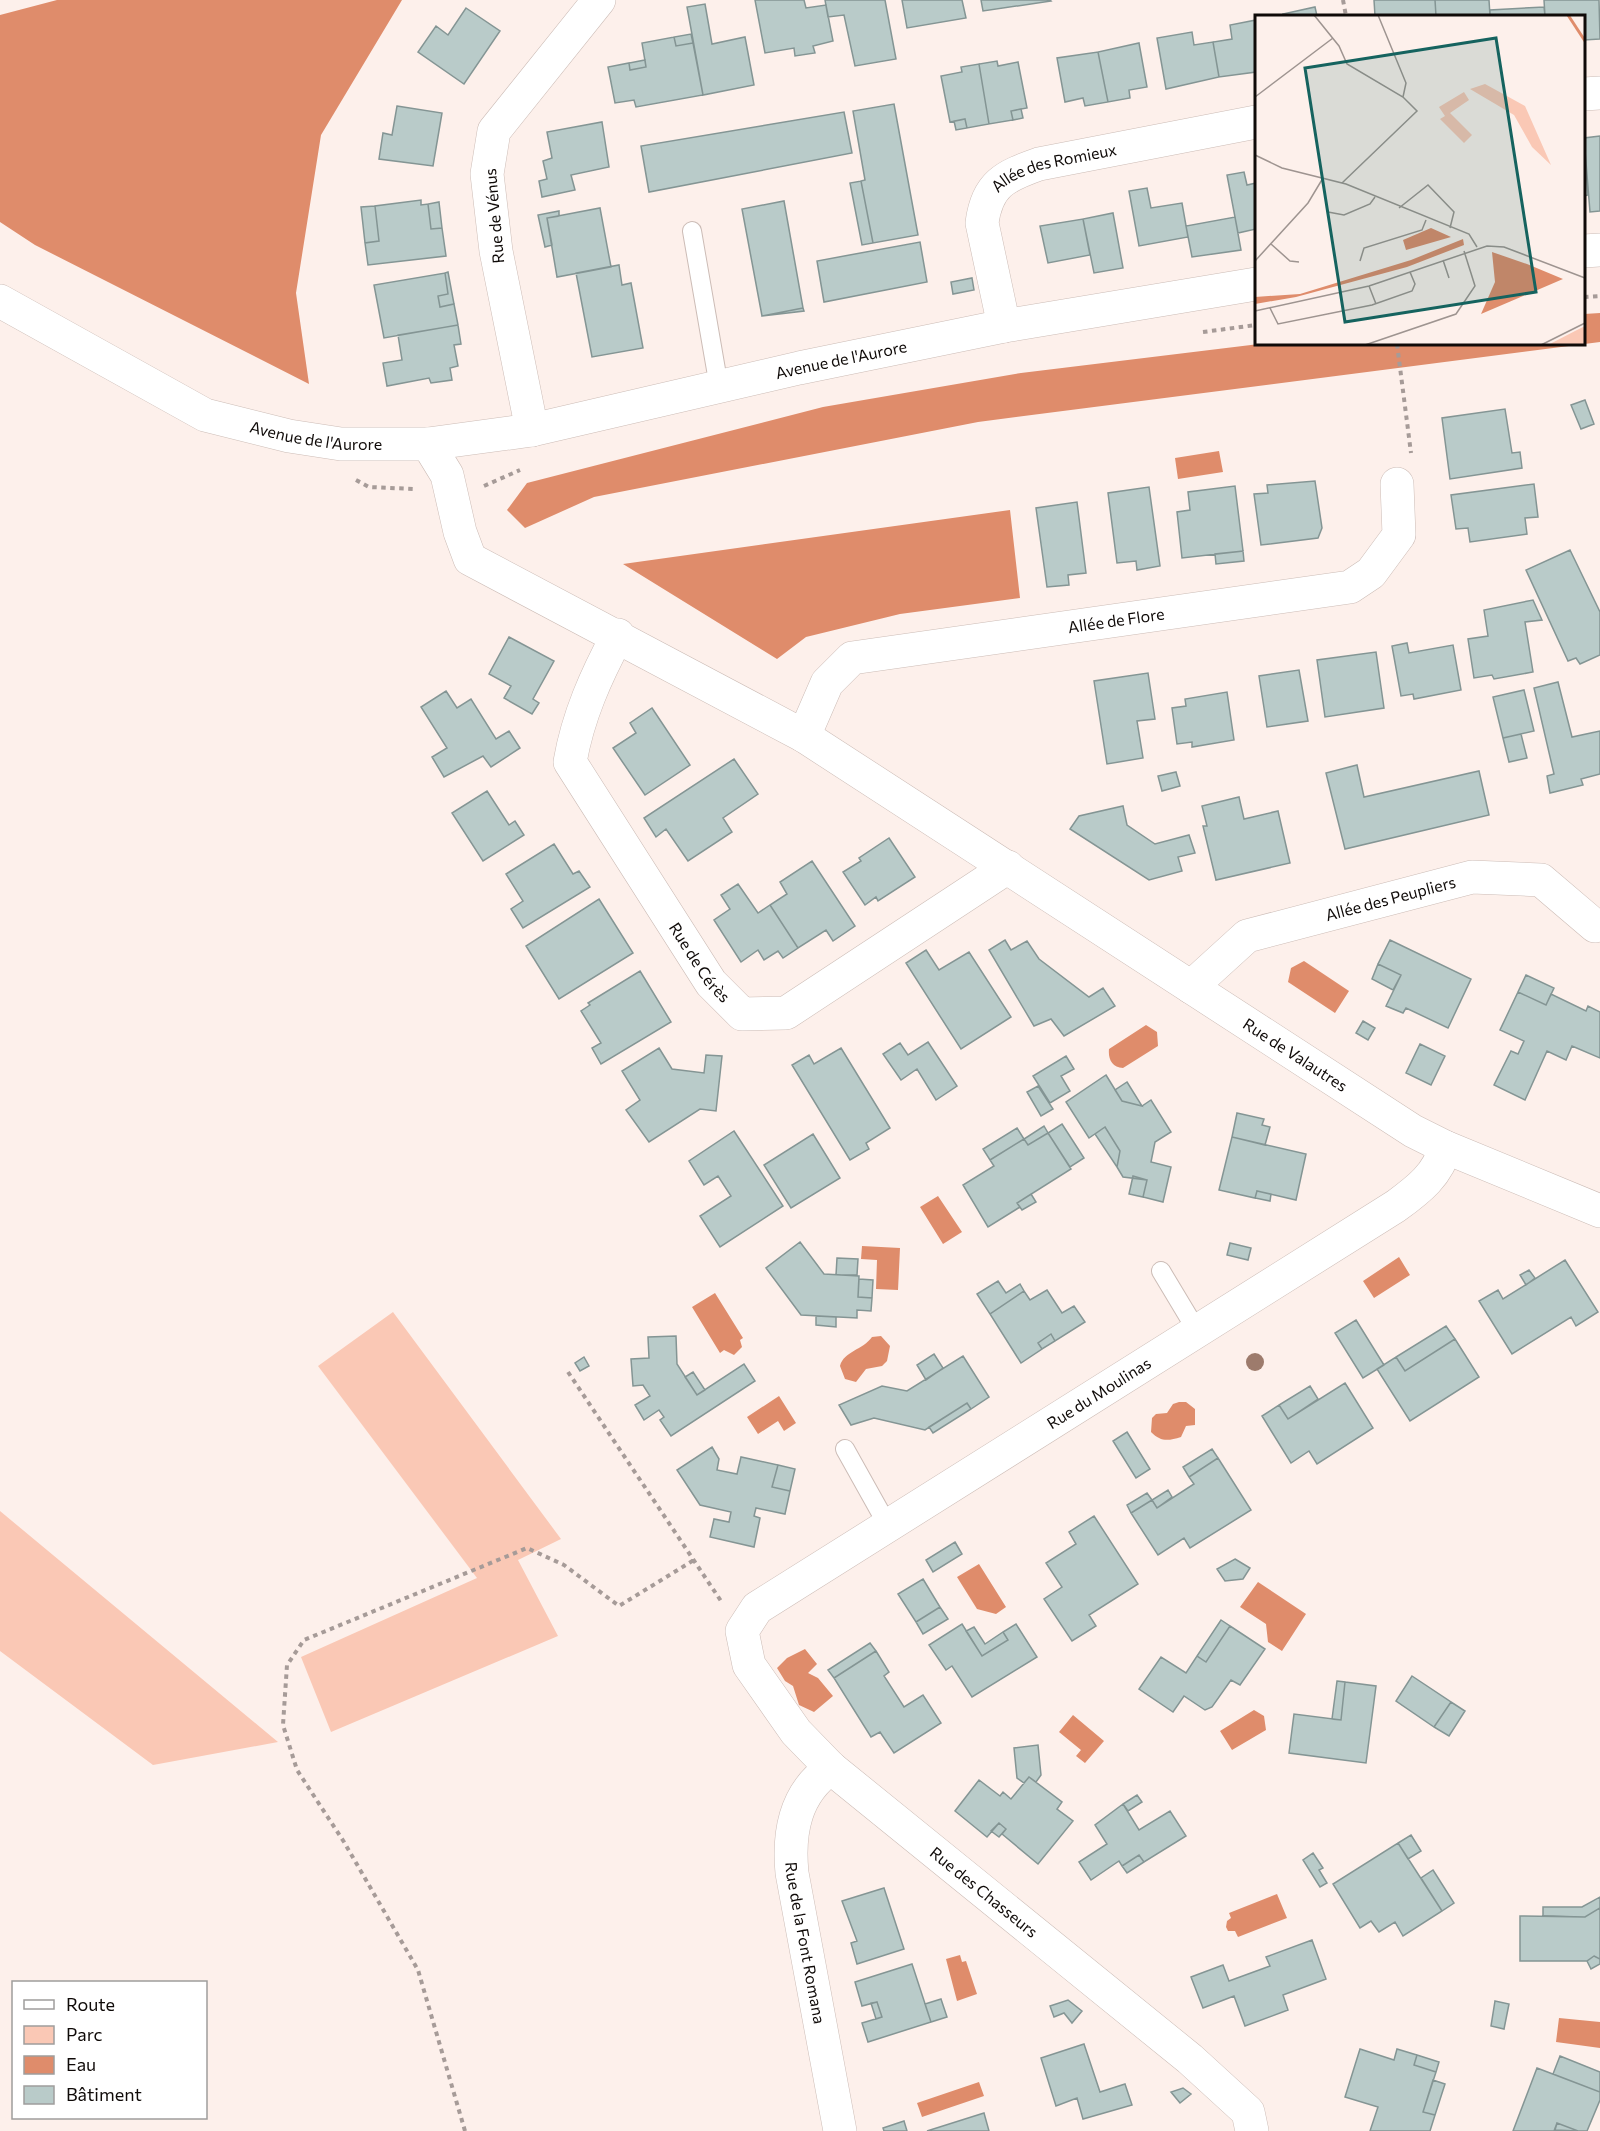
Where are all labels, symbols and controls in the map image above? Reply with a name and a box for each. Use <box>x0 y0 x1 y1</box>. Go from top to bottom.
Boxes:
inset map <box>1255 15 1585 345</box>
street label: Allée des Romieux <box>987 139 1118 195</box>
street label: Rue de Vénus <box>480 168 507 264</box>
street label: Avenue de l'Aurore <box>773 336 908 382</box>
street label: Avenue de l'Aurore <box>248 417 382 453</box>
street label: Allée de Flore <box>1067 604 1166 636</box>
street label: Allée des Peupliers <box>1323 872 1457 924</box>
street label: Rue de Cérès <box>666 919 734 1006</box>
street label: Rue de Valautres <box>1240 1014 1351 1095</box>
street label: Rue du Moulinas <box>1043 1353 1154 1432</box>
street label: Rue des Chasseurs <box>927 1842 1042 1941</box>
street label: Rue de la Font Romana <box>782 1861 830 2025</box>
legend <box>12 1981 207 2119</box>
text: Route <box>66 1993 115 2015</box>
text: Parc <box>66 2023 103 2045</box>
text: Eau <box>66 2053 96 2075</box>
text: Bâtiment <box>66 2083 142 2105</box>

